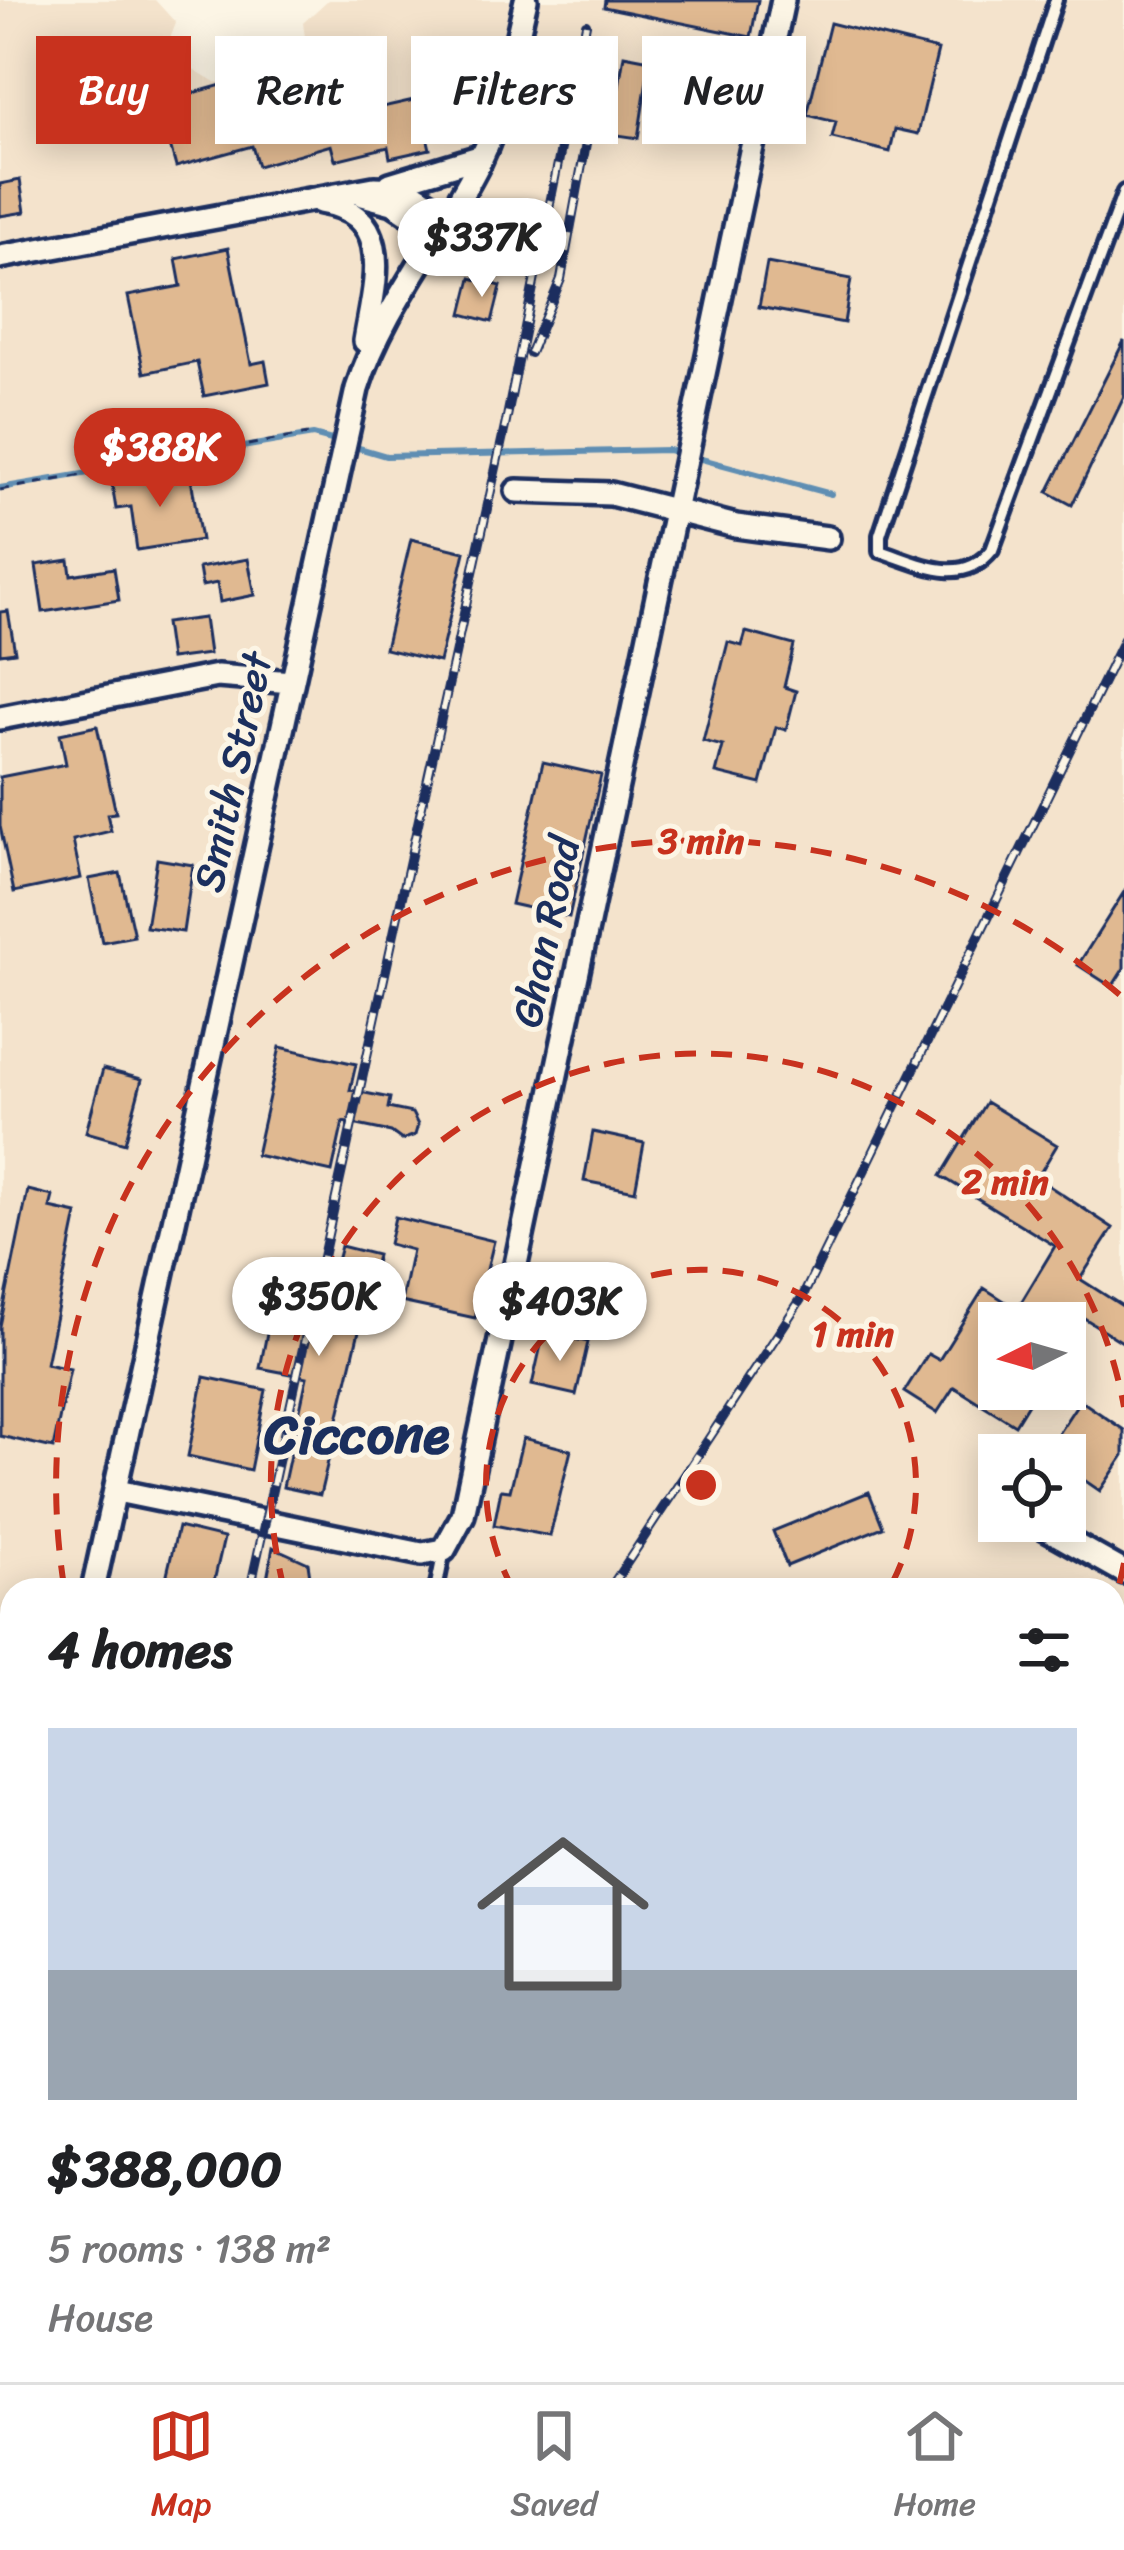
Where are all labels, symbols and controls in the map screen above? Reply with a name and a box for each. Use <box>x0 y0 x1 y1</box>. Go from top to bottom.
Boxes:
chip: Buy <box>36 36 191 144</box>
chip: Rent <box>215 36 387 144</box>
chip: Filters <box>411 36 618 144</box>
chip: New <box>642 36 806 144</box>
pin: $337K <box>398 198 566 300</box>
text: $337K <box>424 202 540 271</box>
pin: $388K <box>76 408 244 510</box>
text: $388K <box>101 412 219 481</box>
street label: Smith Street <box>171 643 295 899</box>
text: 3 min <box>657 809 745 873</box>
street label: Ghan Road <box>490 827 603 1034</box>
text: 2 min <box>961 1150 1049 1214</box>
pin: $350K <box>235 1257 403 1359</box>
text: $350K <box>259 1261 379 1330</box>
pin: $403K <box>476 1262 644 1364</box>
text: $403K <box>500 1266 620 1335</box>
text: 1 min <box>812 1302 894 1366</box>
north arrow <box>978 1302 1086 1410</box>
map controls <box>978 1302 1086 1542</box>
district label: Ciccone <box>263 1387 450 1483</box>
button: locate <box>978 1434 1086 1542</box>
centre of rings <box>680 1464 722 1506</box>
text: 4 homes <box>48 1605 232 1695</box>
icon: filters <box>1011 1617 1077 1683</box>
icon: home <box>455 1806 671 2022</box>
text: $388,000 <box>48 2124 282 2214</box>
text: 5 rooms · 138 m² <box>48 2214 331 2283</box>
text: House <box>48 2283 153 2352</box>
tab: Map <box>148 2403 214 2533</box>
tab: Saved <box>510 2403 597 2533</box>
tab: Home <box>893 2403 976 2533</box>

